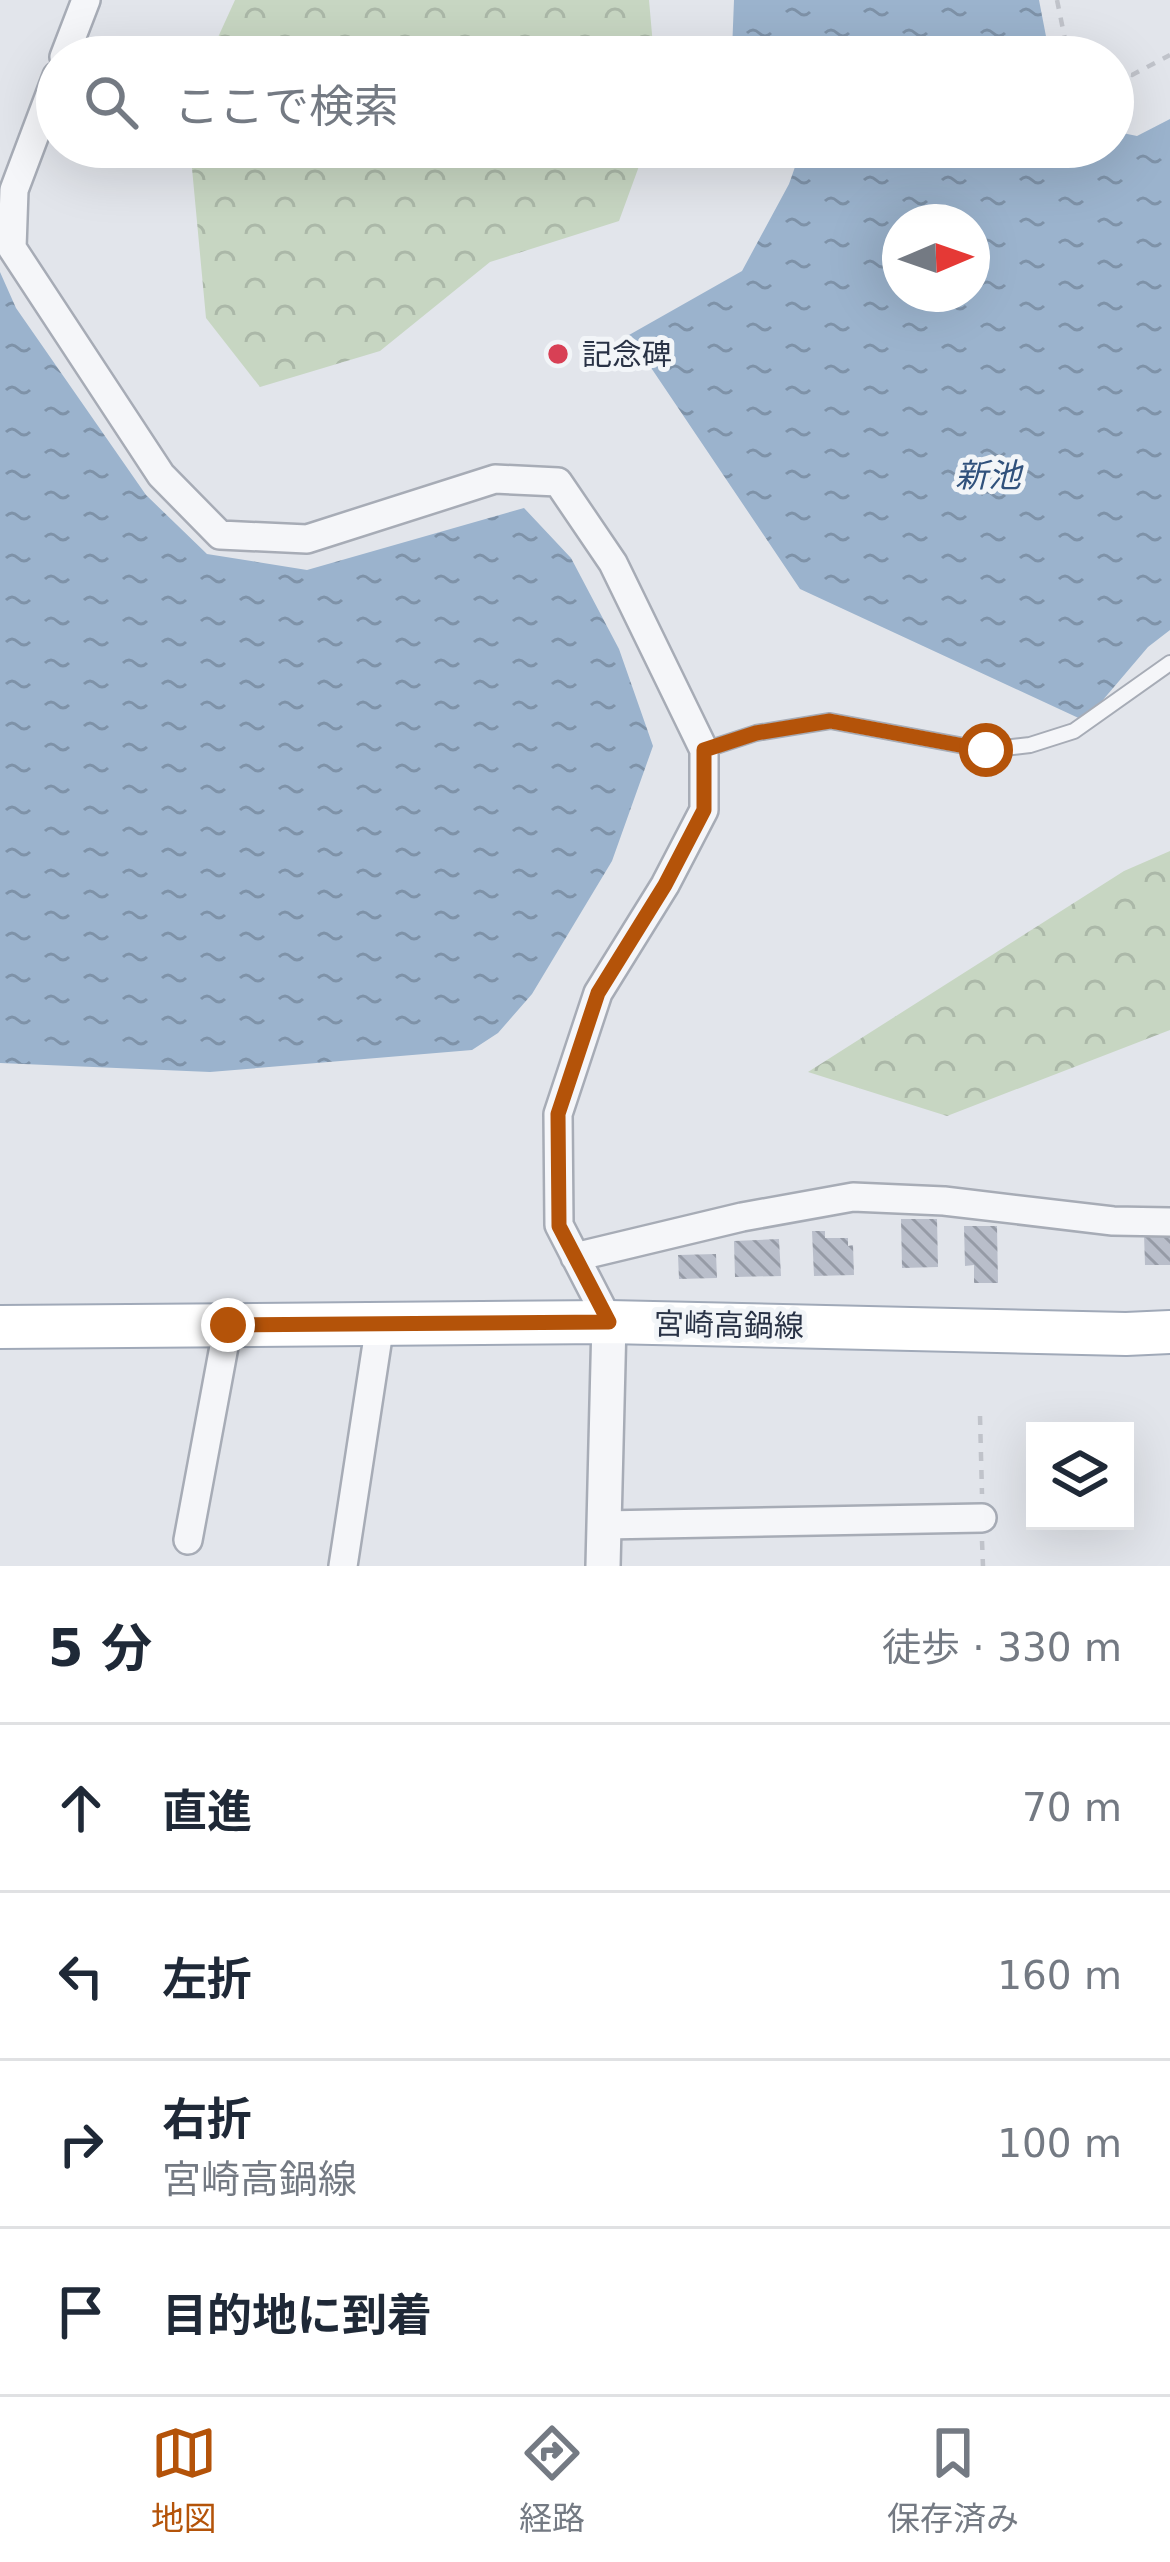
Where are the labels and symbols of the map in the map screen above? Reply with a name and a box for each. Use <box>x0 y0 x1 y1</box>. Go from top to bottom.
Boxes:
north arrow <box>882 204 990 312</box>
place label: 記念碑 <box>582 337 672 372</box>
marker: 記念碑 <box>545 341 571 367</box>
water label: 新池 <box>955 456 1024 495</box>
route start <box>959 723 1013 777</box>
route end <box>201 1298 255 1352</box>
street label: 宮崎高鍋線 <box>654 1306 804 1344</box>

